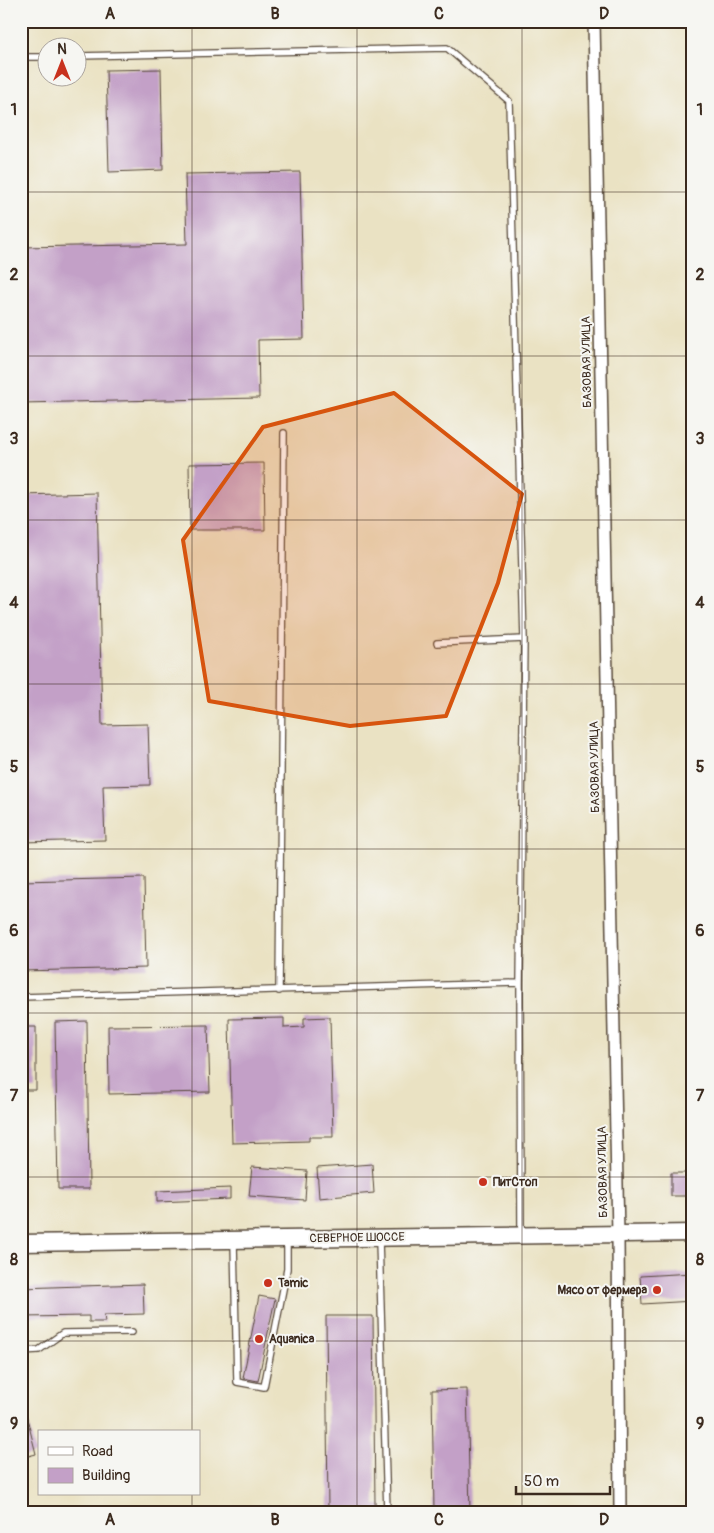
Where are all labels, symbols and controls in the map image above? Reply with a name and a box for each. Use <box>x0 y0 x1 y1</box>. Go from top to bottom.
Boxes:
text: A <box>105 4 116 24</box>
text: B <box>270 4 280 24</box>
text: C <box>434 4 444 24</box>
text: D <box>599 4 609 24</box>
north arrow <box>38 38 88 88</box>
text: N <box>57 41 67 58</box>
text: 1 <box>11 100 17 120</box>
text: 1 <box>697 100 703 120</box>
text: 2 <box>10 265 19 285</box>
text: 2 <box>696 265 705 285</box>
street label: БАЗОВАЯ УЛИЦА <box>579 316 595 408</box>
text: 3 <box>10 429 19 449</box>
text: 3 <box>696 429 705 449</box>
text: 4 <box>9 593 19 613</box>
text: 4 <box>695 593 705 613</box>
street label: БАЗОВАЯ УЛИЦА <box>587 721 603 813</box>
text: 5 <box>10 757 19 777</box>
text: 5 <box>696 757 705 777</box>
text: 6 <box>9 921 19 941</box>
text: 6 <box>695 921 705 941</box>
text: 7 <box>10 1086 19 1106</box>
text: 7 <box>696 1086 705 1106</box>
street label: БАЗОВАЯ УЛИЦА <box>595 1126 611 1218</box>
place label: ПитСтоп <box>493 1175 538 1190</box>
marker: ПитСтоп <box>477 1176 489 1188</box>
street label: СЕВЕРНОЕ ШОССЕ <box>309 1230 405 1246</box>
text: 8 <box>10 1250 18 1270</box>
text: 8 <box>696 1250 704 1270</box>
place label: Tamic <box>277 1276 308 1291</box>
marker: Tamic <box>262 1277 274 1289</box>
place label: Мясо от фермера <box>557 1283 647 1298</box>
marker: Мясо от фермера <box>651 1284 663 1296</box>
place label: Aquanica <box>269 1332 315 1347</box>
marker: Aquanica <box>253 1333 265 1345</box>
text: 9 <box>10 1414 18 1434</box>
text: 9 <box>696 1414 704 1434</box>
legend <box>38 1430 200 1496</box>
text: Road <box>82 1442 113 1461</box>
scale bar <box>516 1463 610 1495</box>
text: Building <box>82 1466 130 1485</box>
text: 50 m <box>524 1472 559 1491</box>
text: A <box>105 1510 116 1530</box>
text: B <box>270 1510 280 1530</box>
text: C <box>434 1510 444 1530</box>
text: D <box>599 1510 609 1530</box>

